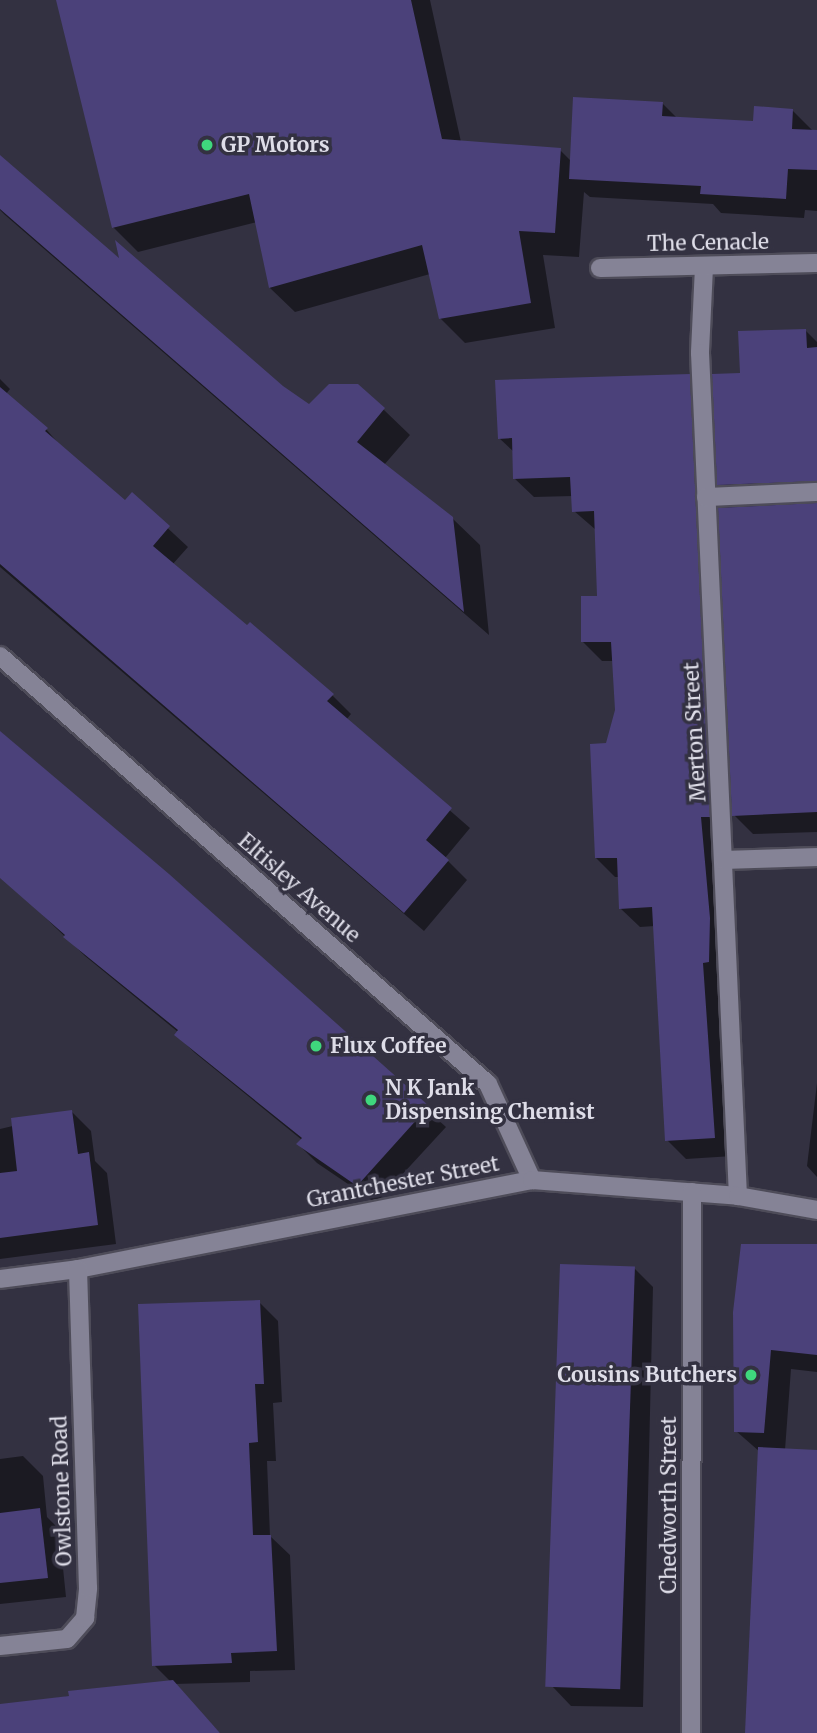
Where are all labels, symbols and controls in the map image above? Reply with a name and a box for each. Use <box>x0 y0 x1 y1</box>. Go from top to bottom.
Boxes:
place label: GP Motors <box>221 132 330 158</box>
marker: GP Motors <box>199 137 215 153</box>
street label: The Cenacle <box>647 229 769 257</box>
street label: Merton Street <box>679 661 711 803</box>
street label: Eltisley Avenue <box>233 828 365 948</box>
place label: Flux Coffee <box>330 1033 447 1059</box>
marker: Flux Coffee <box>308 1038 324 1054</box>
place label: N K Jank Dispensing Chemist <box>385 1075 595 1125</box>
marker: N K Jank Dispensing Chemist <box>363 1092 379 1108</box>
street label: Grantchester Street <box>305 1151 501 1213</box>
place label: Cousins Butchers <box>558 1362 737 1388</box>
marker: Cousins Butchers <box>743 1367 759 1383</box>
street label: Owlstone Road <box>47 1415 77 1567</box>
street label: Chedworth Street <box>656 1416 682 1594</box>

